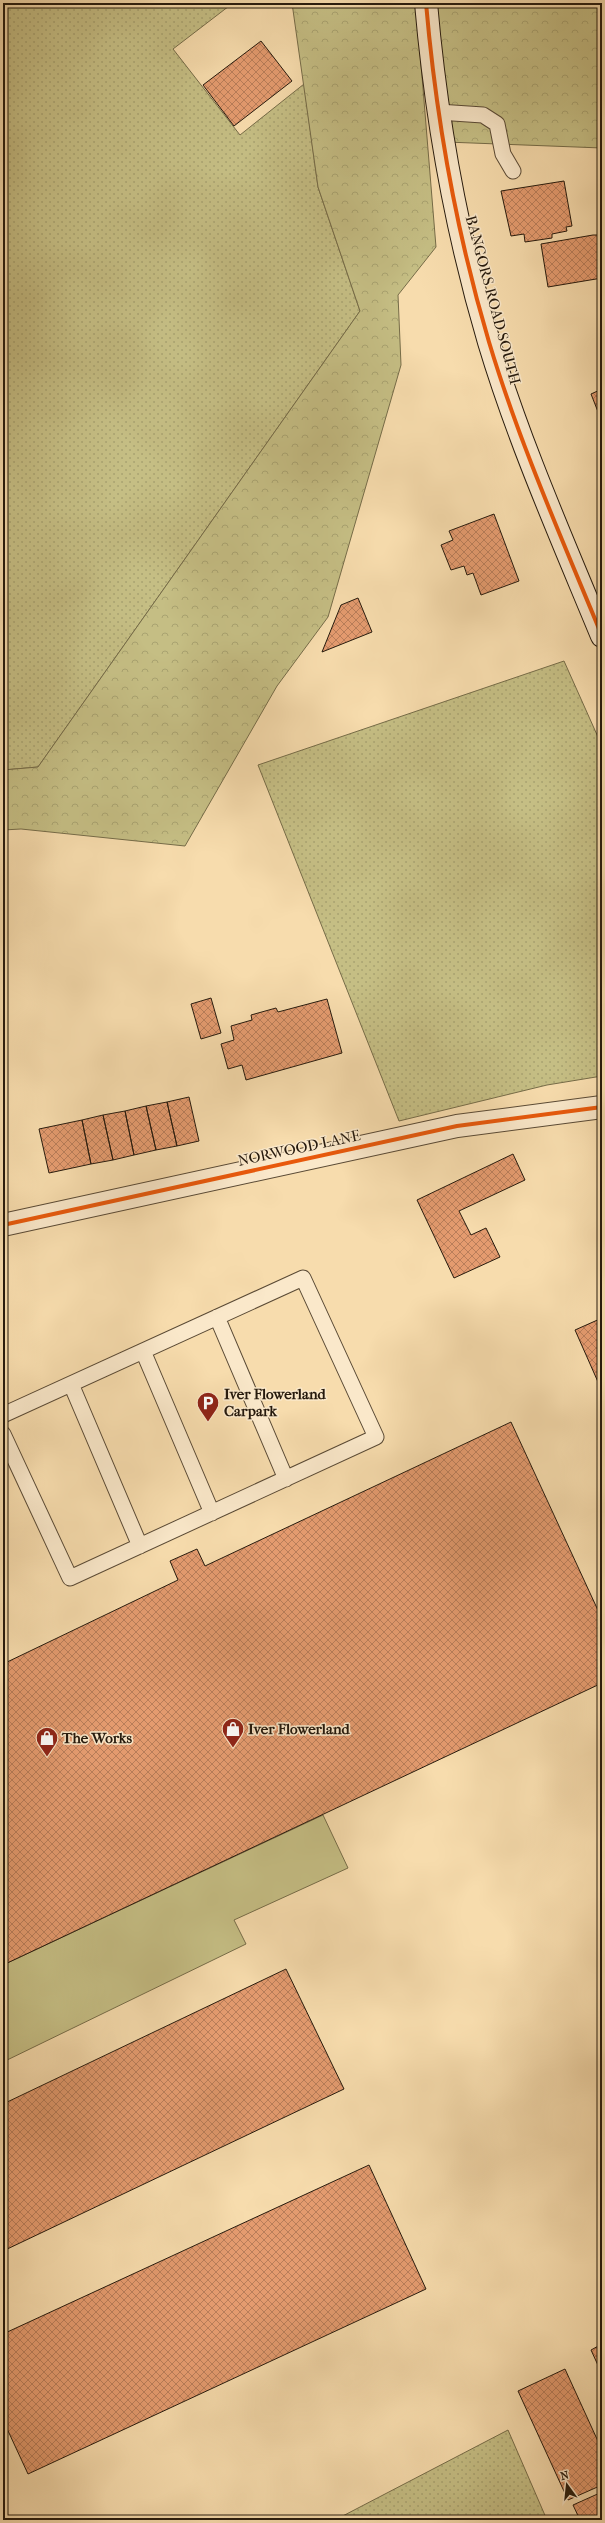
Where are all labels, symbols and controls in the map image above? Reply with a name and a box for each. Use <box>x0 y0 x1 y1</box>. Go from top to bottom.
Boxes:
street label: BANGORS ROAD SOUTH <box>462 213 524 387</box>
street label: NORWOOD LANE <box>236 1126 362 1170</box>
place label: Iver Flowerland Carpark <box>224 1385 327 1420</box>
parking icon: Iver Flowerland Carpark <box>195 1390 221 1423</box>
shop icon: Iver Flowerland <box>220 1716 246 1749</box>
place label: Iver Flowerland <box>248 1720 351 1738</box>
shop icon: The Works <box>34 1725 60 1758</box>
place label: The Works <box>61 1729 133 1747</box>
north arrow <box>547 2465 587 2505</box>
text: N <box>559 2468 571 2483</box>

